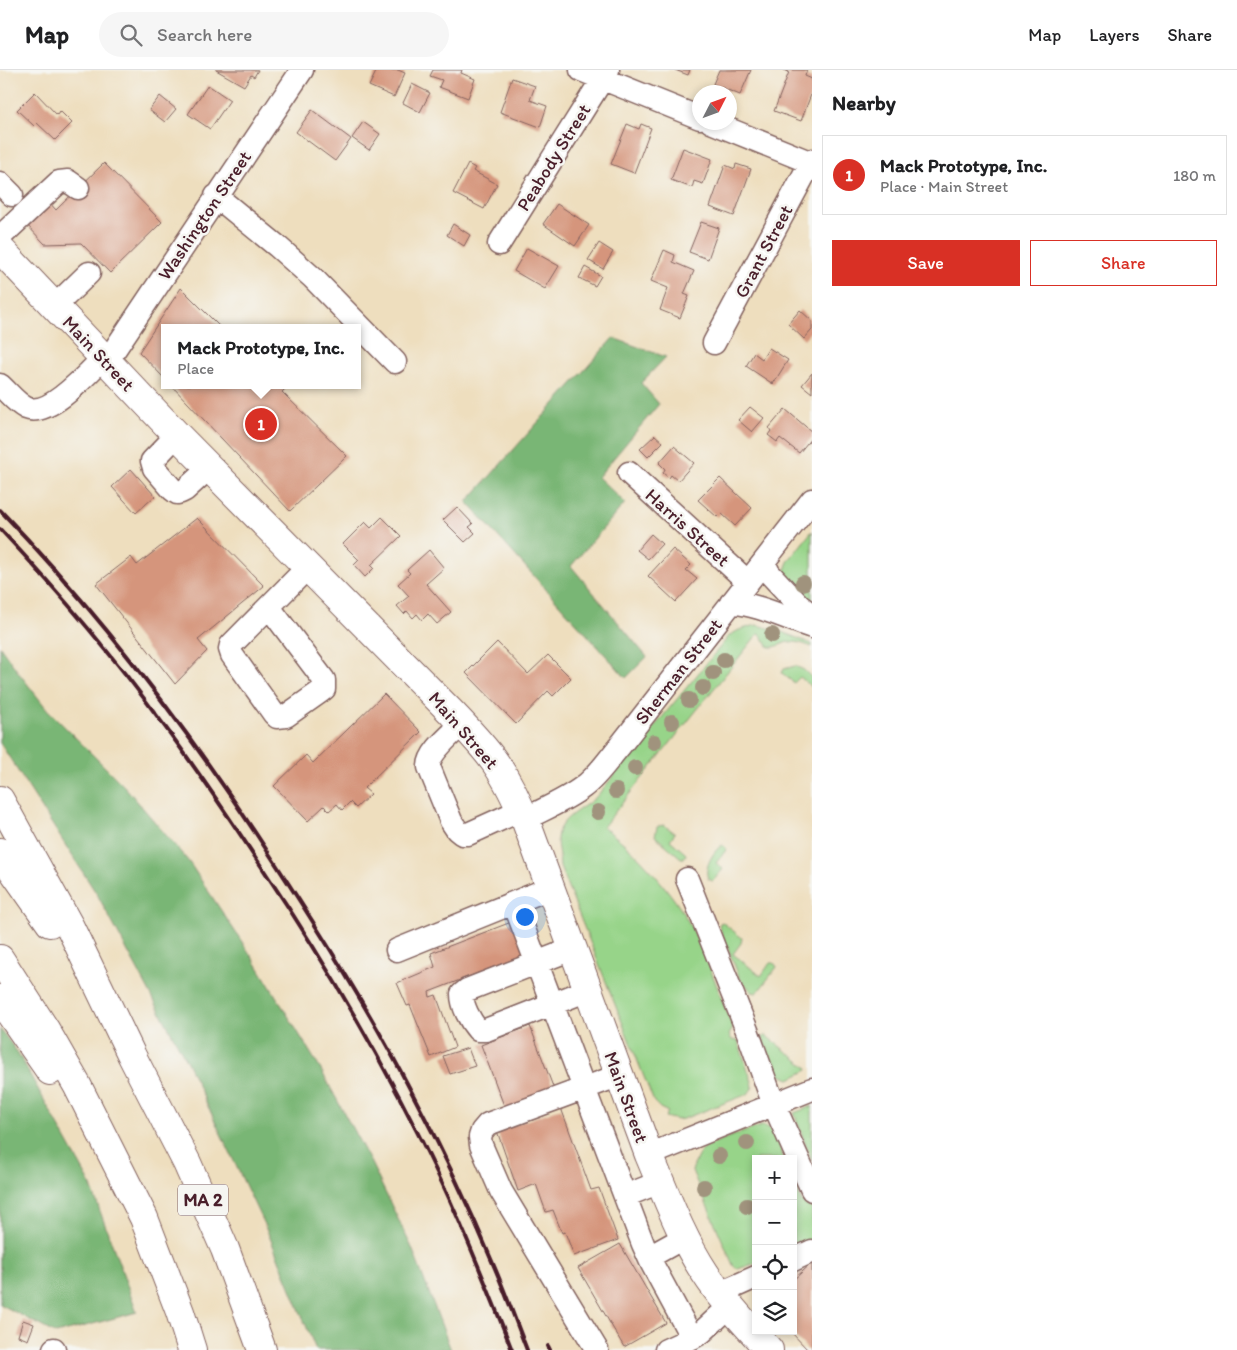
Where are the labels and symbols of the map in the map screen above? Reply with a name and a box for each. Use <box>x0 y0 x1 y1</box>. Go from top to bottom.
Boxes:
north arrow <box>692 85 737 130</box>
street label: Peabody Street <box>511 99 595 215</box>
street label: Washington Street <box>153 146 256 284</box>
street label: Grant Street <box>729 201 798 302</box>
street label: Main Street <box>58 311 140 396</box>
pin: 1 <box>245 405 277 443</box>
street label: Harris Street <box>641 483 735 571</box>
street label: Sherman Street <box>630 614 727 729</box>
street label: Main Street <box>424 687 504 774</box>
your location <box>512 904 538 930</box>
street label: Main Street <box>599 1048 654 1146</box>
road number: MA 2 <box>178 1184 228 1216</box>

